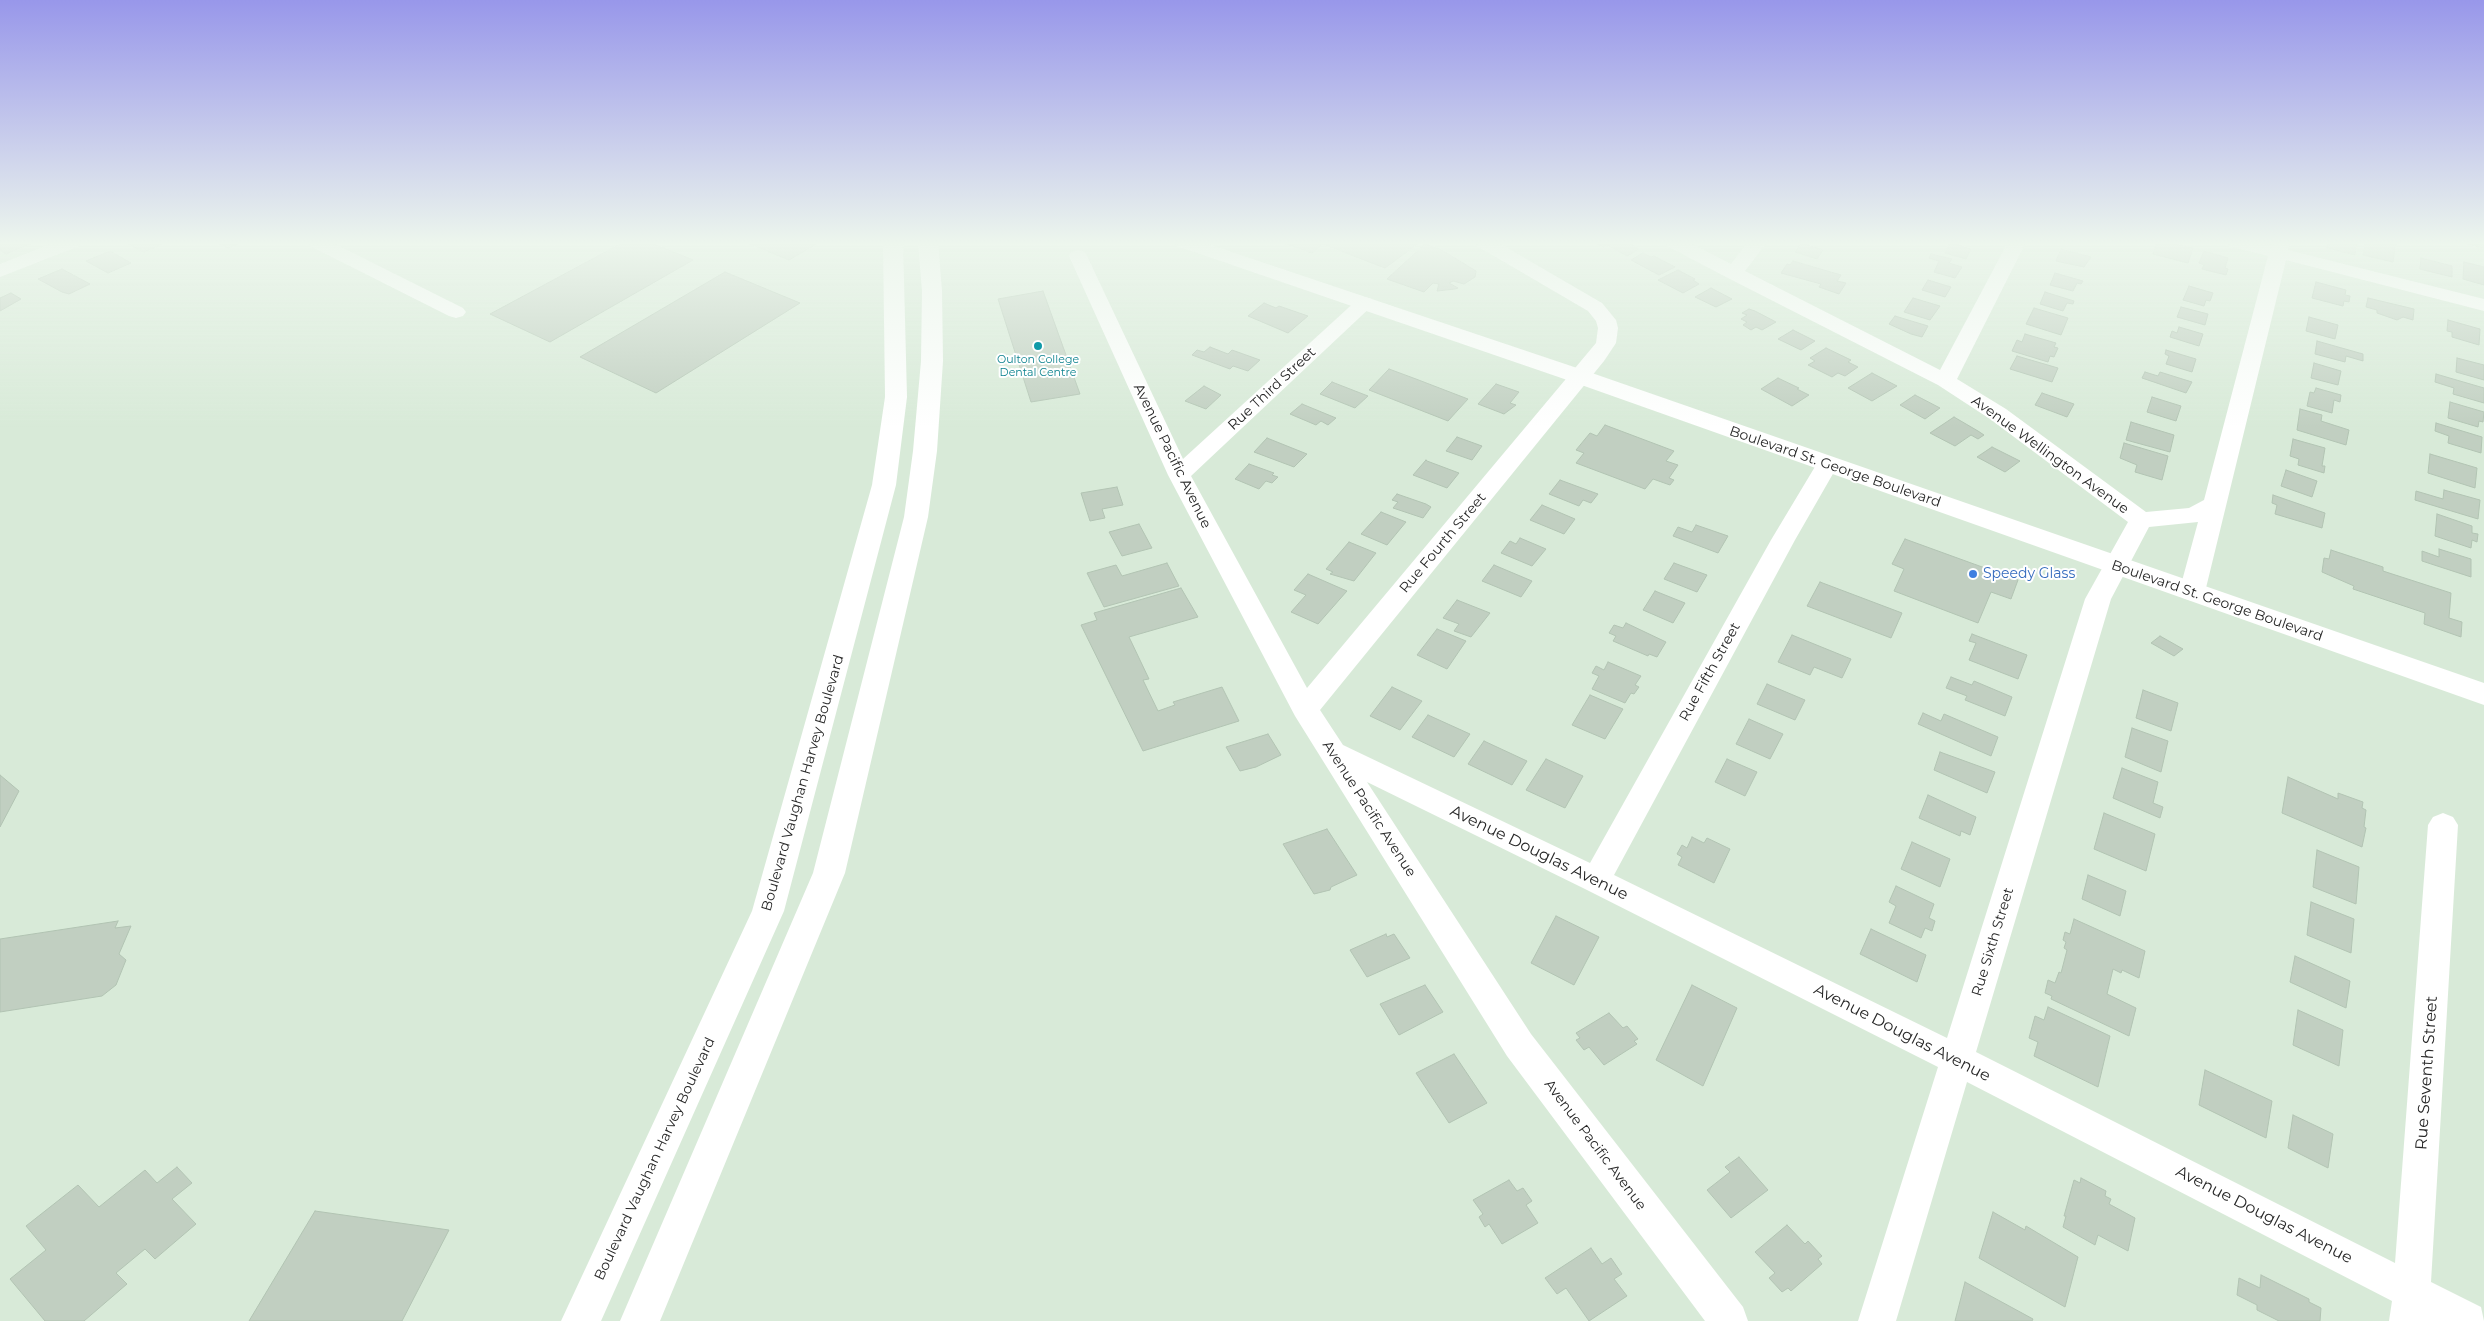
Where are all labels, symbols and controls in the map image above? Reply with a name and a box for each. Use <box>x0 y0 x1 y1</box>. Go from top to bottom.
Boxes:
marker: Oulton College Dental Centre <box>1032 340 1044 352</box>
street label: Rue Third Street <box>1225 344 1319 434</box>
place label: Oulton College Dental Centre <box>997 353 1079 379</box>
street label: Avenue Pacific Avenue <box>1130 381 1214 531</box>
street label: Avenue Wellington Avenue <box>1968 392 2132 518</box>
street label: Boulevard St. George Boulevard <box>1727 423 1943 511</box>
street label: Rue Fourth Street <box>1396 490 1490 596</box>
street label: Boulevard St. George Boulevard <box>2109 557 2325 645</box>
place label: Speedy Glass <box>1983 566 2075 582</box>
marker: Speedy Glass <box>1967 568 1979 580</box>
street label: Rue Fifth Street <box>1676 620 1744 724</box>
street label: Boulevard Vaughan Harvey Boulevard <box>758 653 848 913</box>
street label: Avenue Pacific Avenue <box>1319 738 1419 880</box>
street label: Avenue Douglas Avenue <box>1447 801 1631 905</box>
street label: Rue Sixth Street <box>1968 886 2018 998</box>
street label: Avenue Douglas Avenue <box>1810 980 1994 1086</box>
street label: Rue Seventh Street <box>2412 995 2442 1151</box>
street label: Boulevard Vaughan Harvey Boulevard <box>591 1035 719 1283</box>
street label: Avenue Pacific Avenue <box>1540 1076 1650 1214</box>
street label: Avenue Douglas Avenue <box>2172 1162 2356 1268</box>

